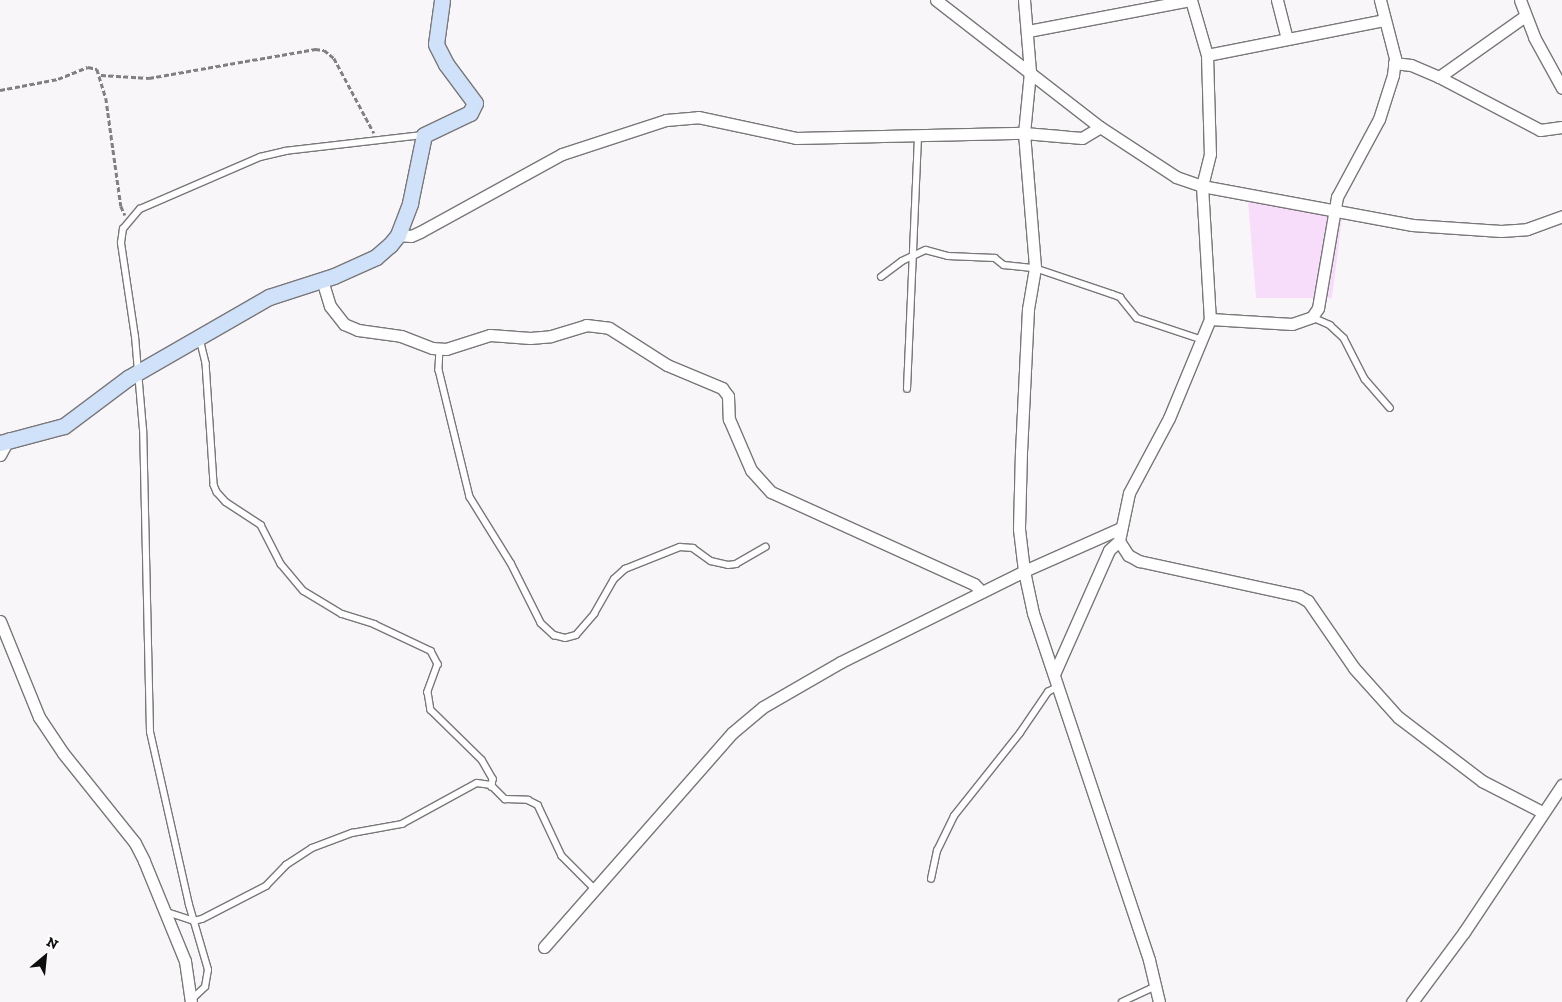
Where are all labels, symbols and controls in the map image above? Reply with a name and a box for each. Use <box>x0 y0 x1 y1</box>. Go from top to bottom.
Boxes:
north arrow <box>20 932 70 982</box>
text: N <box>44 933 61 953</box>

